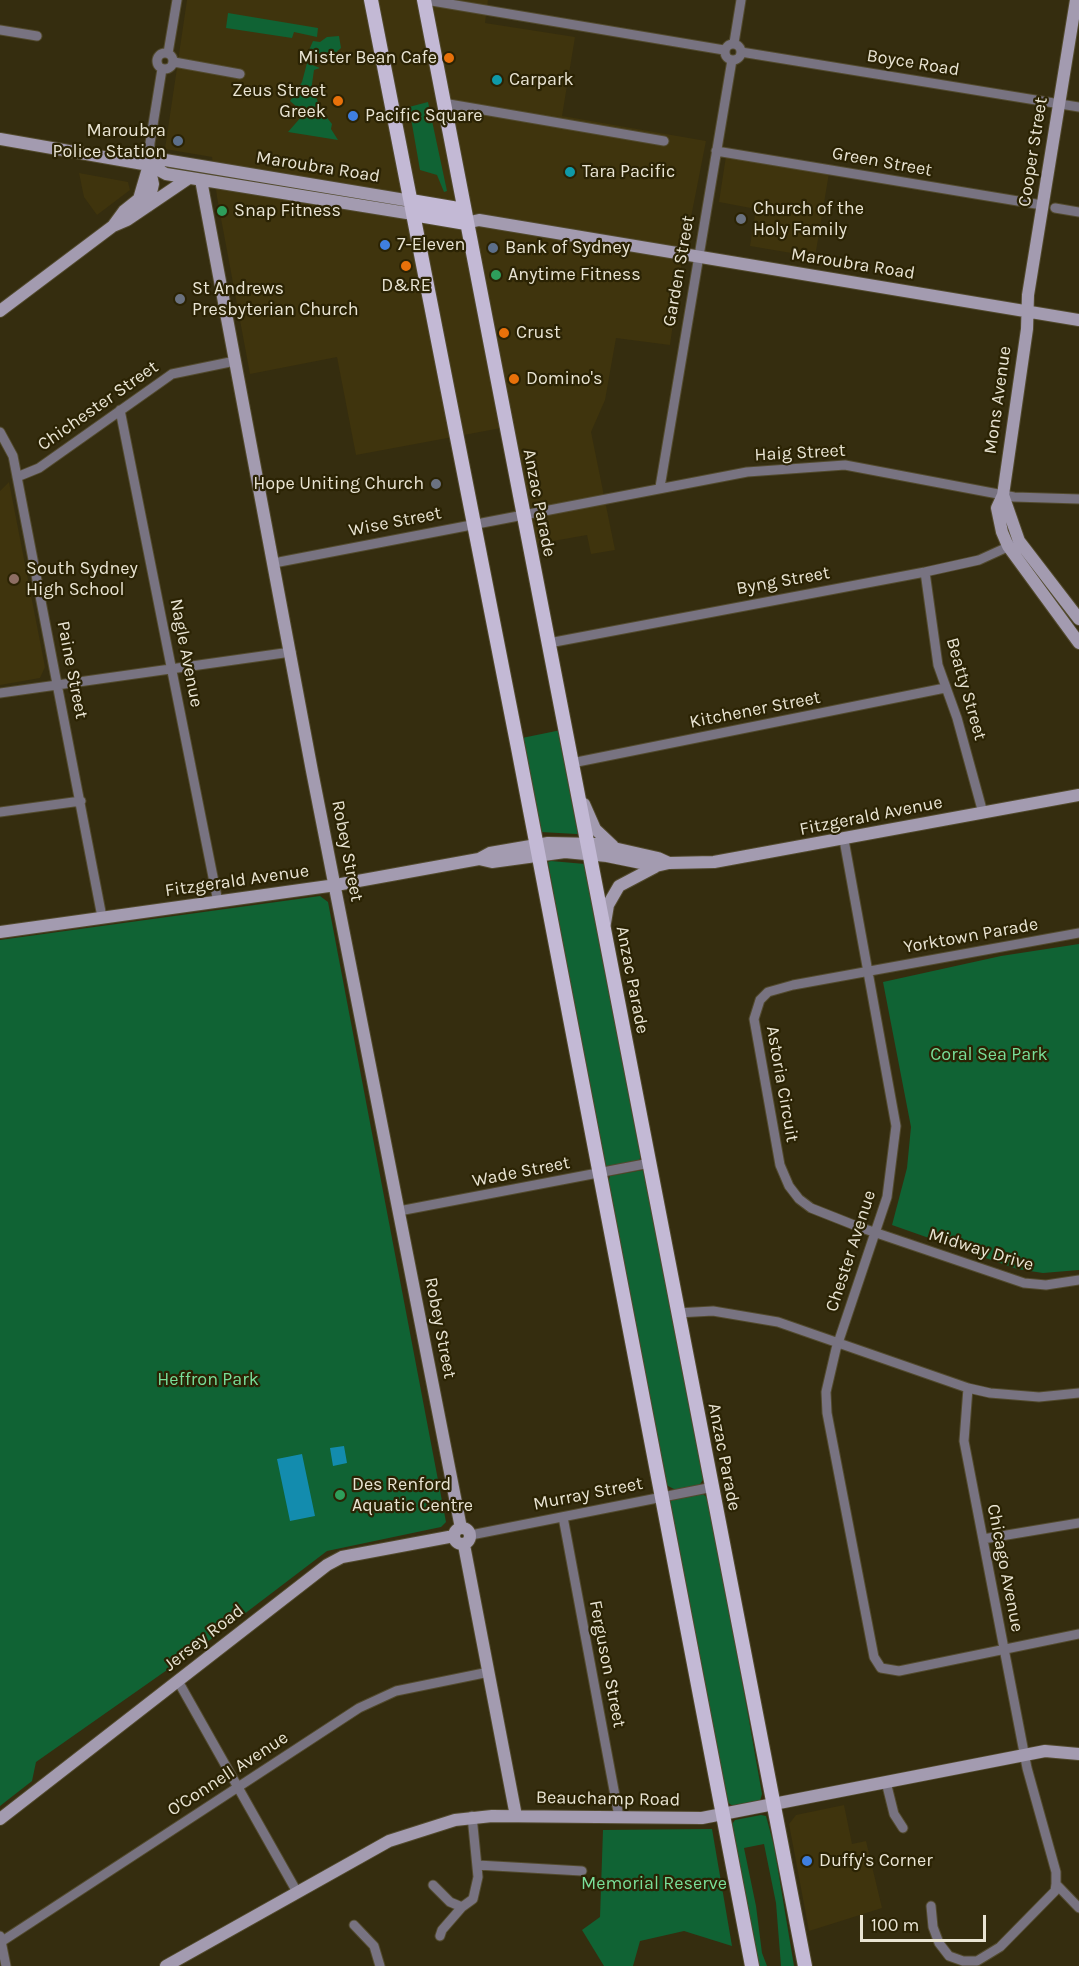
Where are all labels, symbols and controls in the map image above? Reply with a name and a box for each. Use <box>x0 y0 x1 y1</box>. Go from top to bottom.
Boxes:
street label: Boyce Road <box>865 45 961 81</box>
place label: Mister Bean Cafe <box>298 47 437 69</box>
marker: Mister Bean Cafe <box>442 51 456 65</box>
place label: Carpark <box>509 69 574 91</box>
marker: Carpark <box>490 73 504 87</box>
place label: Zeus Street Greek <box>232 80 326 122</box>
marker: Zeus Street Greek <box>331 94 345 108</box>
street label: Cooper Street <box>1014 96 1052 208</box>
place label: Pacific Square <box>365 105 483 127</box>
marker: Pacific Square <box>346 109 360 123</box>
place label: Maroubra Police Station <box>53 120 166 162</box>
marker: Maroubra Police Station <box>171 134 185 148</box>
street label: Green Street <box>830 143 934 181</box>
street label: Maroubra Road <box>254 147 382 187</box>
place label: Tara Pacific <box>582 161 675 183</box>
marker: Tara Pacific <box>563 165 577 179</box>
place label: Church of the Holy Family <box>753 198 864 240</box>
place label: Snap Fitness <box>234 200 341 222</box>
marker: Snap Fitness <box>215 204 229 218</box>
marker: Church of the Holy Family <box>734 212 748 226</box>
street label: Garden Street <box>659 214 699 328</box>
place label: 7-Eleven <box>397 234 465 256</box>
place label: Bank of Sydney <box>505 237 630 259</box>
marker: 7-Eleven <box>378 238 392 252</box>
marker: Bank of Sydney <box>486 241 500 255</box>
street label: Maroubra Road <box>789 244 917 284</box>
marker: D&RE <box>399 259 413 273</box>
place label: Anytime Fitness <box>508 264 641 286</box>
marker: Anytime Fitness <box>489 268 503 282</box>
place label: D&RE <box>381 275 431 297</box>
place label: St Andrews Presbyterian Church <box>192 278 359 320</box>
marker: St Andrews Presbyterian Church <box>173 292 187 306</box>
place label: Crust <box>516 322 561 344</box>
marker: Crust <box>497 326 511 340</box>
street label: Mons Avenue <box>980 345 1016 455</box>
street label: Chichester Street <box>34 356 162 456</box>
place label: Domino's <box>526 368 603 390</box>
marker: Domino's <box>507 372 521 386</box>
street label: Haig Street <box>754 440 846 466</box>
street label: Anzac Parade <box>518 447 560 559</box>
place label: Hope Uniting Church <box>253 473 424 495</box>
marker: Hope Uniting Church <box>429 477 443 491</box>
street label: Wise Street <box>347 502 443 542</box>
place label: South Sydney High School <box>26 558 138 600</box>
street label: Byng Street <box>735 562 831 600</box>
marker: South Sydney High School <box>7 572 21 586</box>
street label: Nagle Avenue <box>165 597 207 709</box>
street label: Paine Street <box>52 619 92 721</box>
street label: Beatty Street <box>941 635 991 743</box>
street label: Kitchener Street <box>688 687 822 733</box>
street label: Fitzgerald Avenue <box>798 792 944 840</box>
street label: Robey Street <box>327 798 367 904</box>
street label: Fitzgerald Avenue <box>164 860 310 902</box>
street label: Yorktown Parade <box>902 914 1040 958</box>
street label: Anzac Parade <box>611 924 653 1036</box>
street label: Astoria Circuit <box>761 1024 803 1144</box>
park label: Coral Sea Park <box>930 1044 1048 1066</box>
street label: Wade Street <box>470 1152 572 1192</box>
street label: Chester Avenue <box>821 1187 881 1315</box>
street label: Midway Drive <box>926 1224 1036 1276</box>
street label: Robey Street <box>420 1275 460 1381</box>
park label: Heffron Park <box>157 1369 259 1391</box>
street label: Anzac Parade <box>703 1401 745 1513</box>
street label: Murray Street <box>531 1473 645 1515</box>
place label: Des Renford Aquatic Centre <box>352 1474 473 1516</box>
marker: Des Renford Aquatic Centre <box>333 1488 347 1502</box>
street label: Chicago Avenue <box>982 1502 1028 1634</box>
street label: Ferguson Street <box>584 1598 630 1730</box>
street label: Jersey Road <box>160 1600 248 1676</box>
street label: O'Connell Avenue <box>164 1727 292 1821</box>
street label: Beauchamp Road <box>536 1787 680 1811</box>
place label: Duffy's Corner <box>819 1850 933 1872</box>
marker: Duffy's Corner <box>800 1854 814 1868</box>
park label: Memorial Reserve <box>581 1873 727 1895</box>
scale bar <box>863 1903 989 1941</box>
text: 100 m <box>871 1914 919 1936</box>

